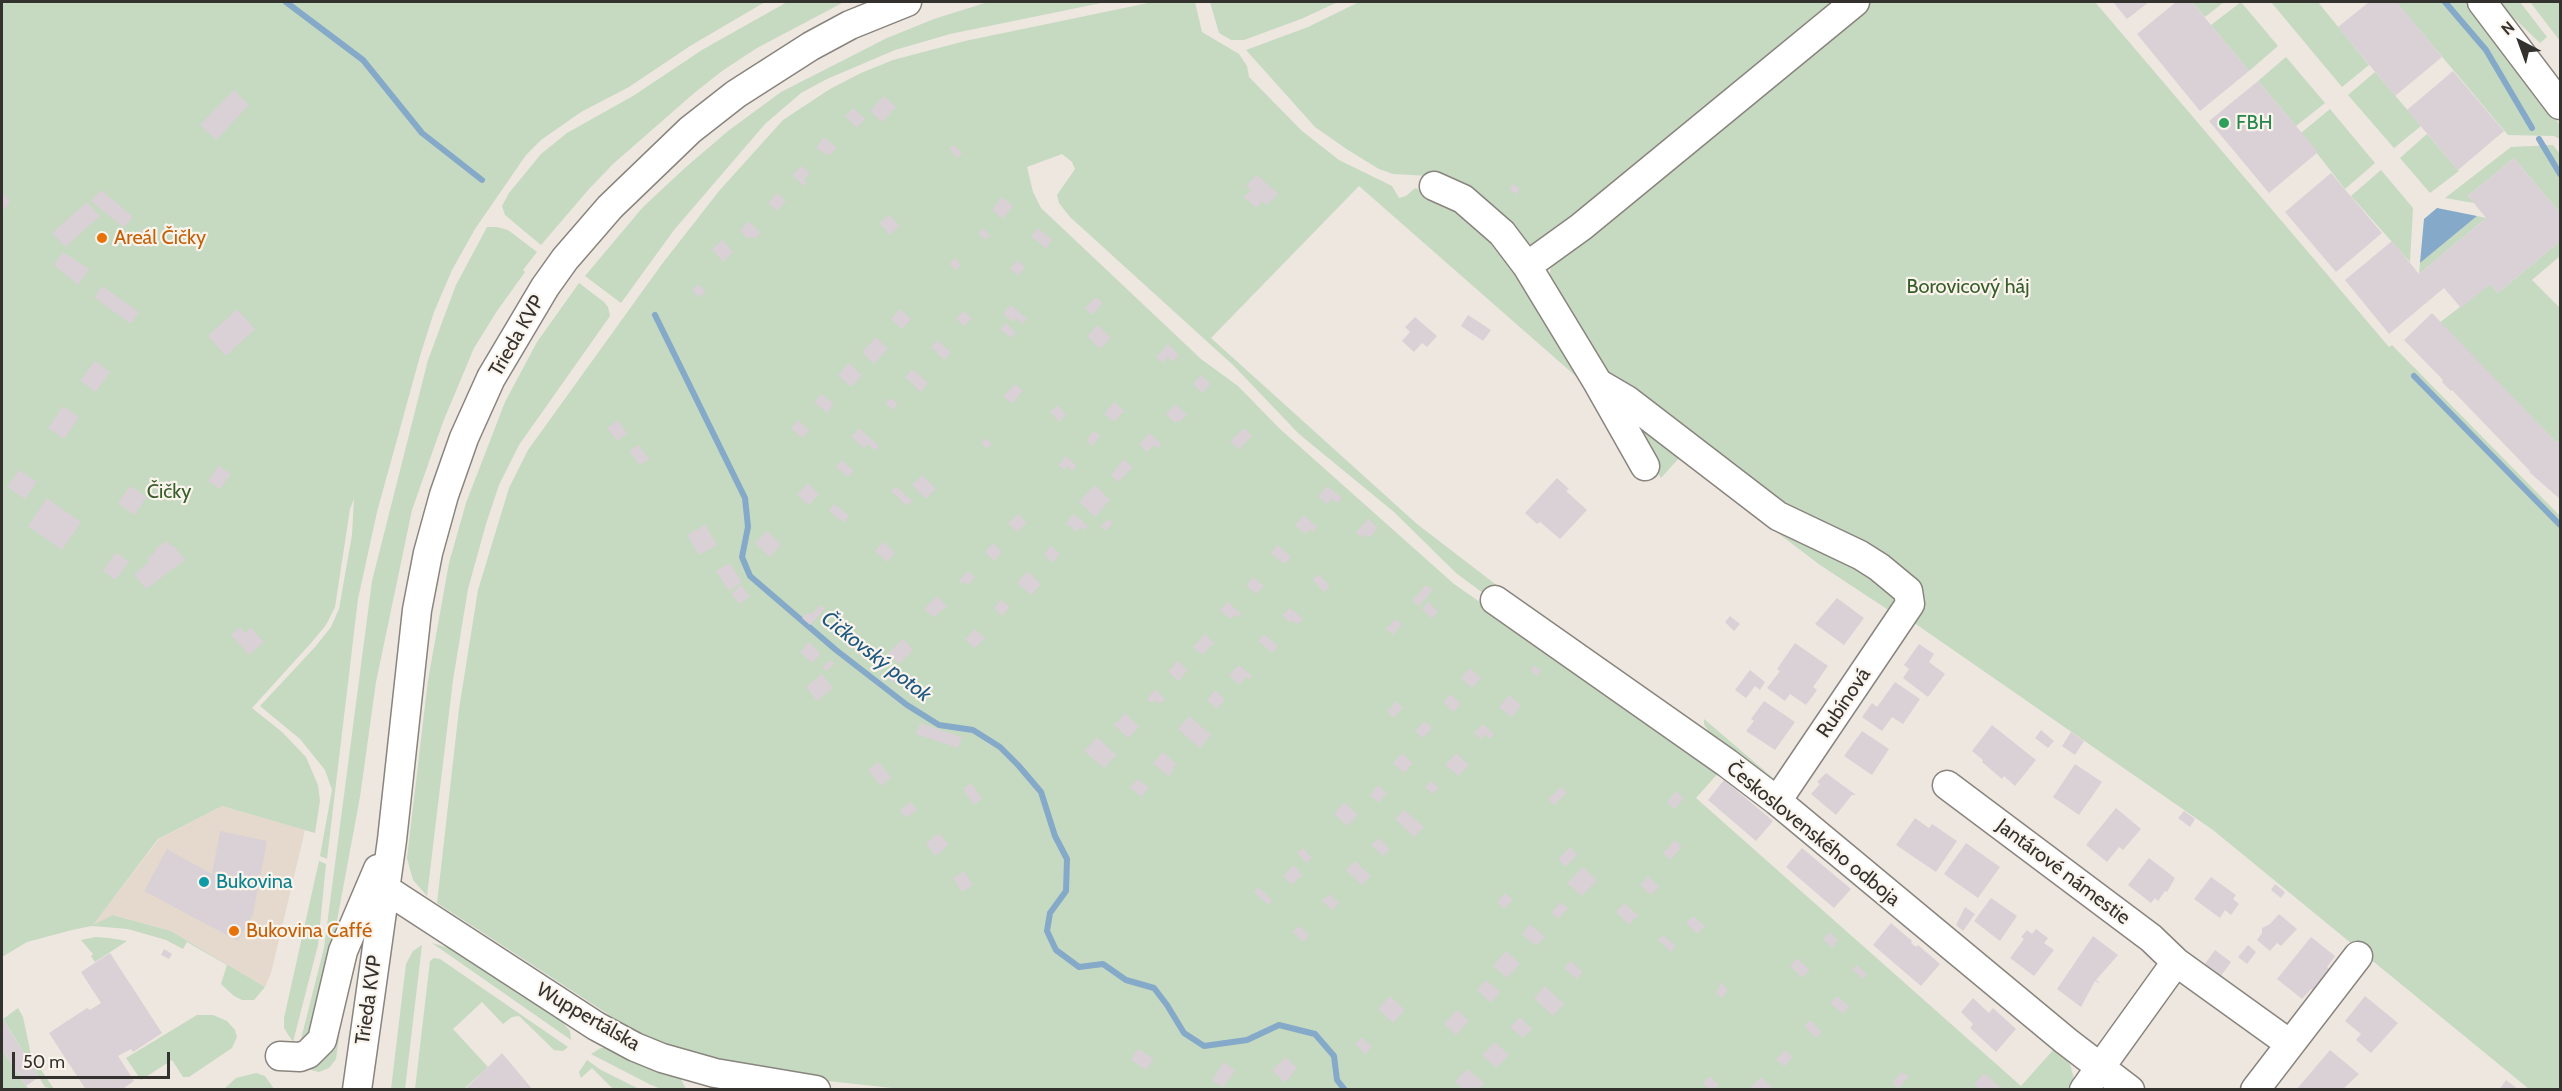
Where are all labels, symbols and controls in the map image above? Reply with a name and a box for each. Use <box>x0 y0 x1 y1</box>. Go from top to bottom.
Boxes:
north arrow <box>2490 12 2550 72</box>
text: N <box>2497 17 2518 39</box>
place label: FBH <box>2236 111 2273 135</box>
marker: FBH <box>2217 116 2231 130</box>
place label: Areál Čičky <box>114 226 206 250</box>
marker: Areál Čičky <box>95 231 109 245</box>
park label: Borovicový háj <box>1907 275 2029 299</box>
street label: Trieda KVP <box>484 291 550 381</box>
park label: Čičky <box>147 480 191 504</box>
water label: Čičkovský potok <box>816 606 936 708</box>
street label: Rubínová <box>1812 664 1876 742</box>
street label: Československého odboja <box>1721 757 1905 911</box>
street label: Jantárové námestie <box>1991 814 2135 930</box>
place label: Bukovina <box>216 870 293 894</box>
marker: Bukovina <box>197 875 211 889</box>
place label: Bukovina Caffé <box>246 919 372 943</box>
marker: Bukovina Caffé <box>227 924 241 938</box>
street label: Trieda KVP <box>351 954 387 1046</box>
street label: Wuppertálska <box>532 978 644 1056</box>
scale bar <box>15 1040 172 1078</box>
text: 50 m <box>23 1051 65 1073</box>

